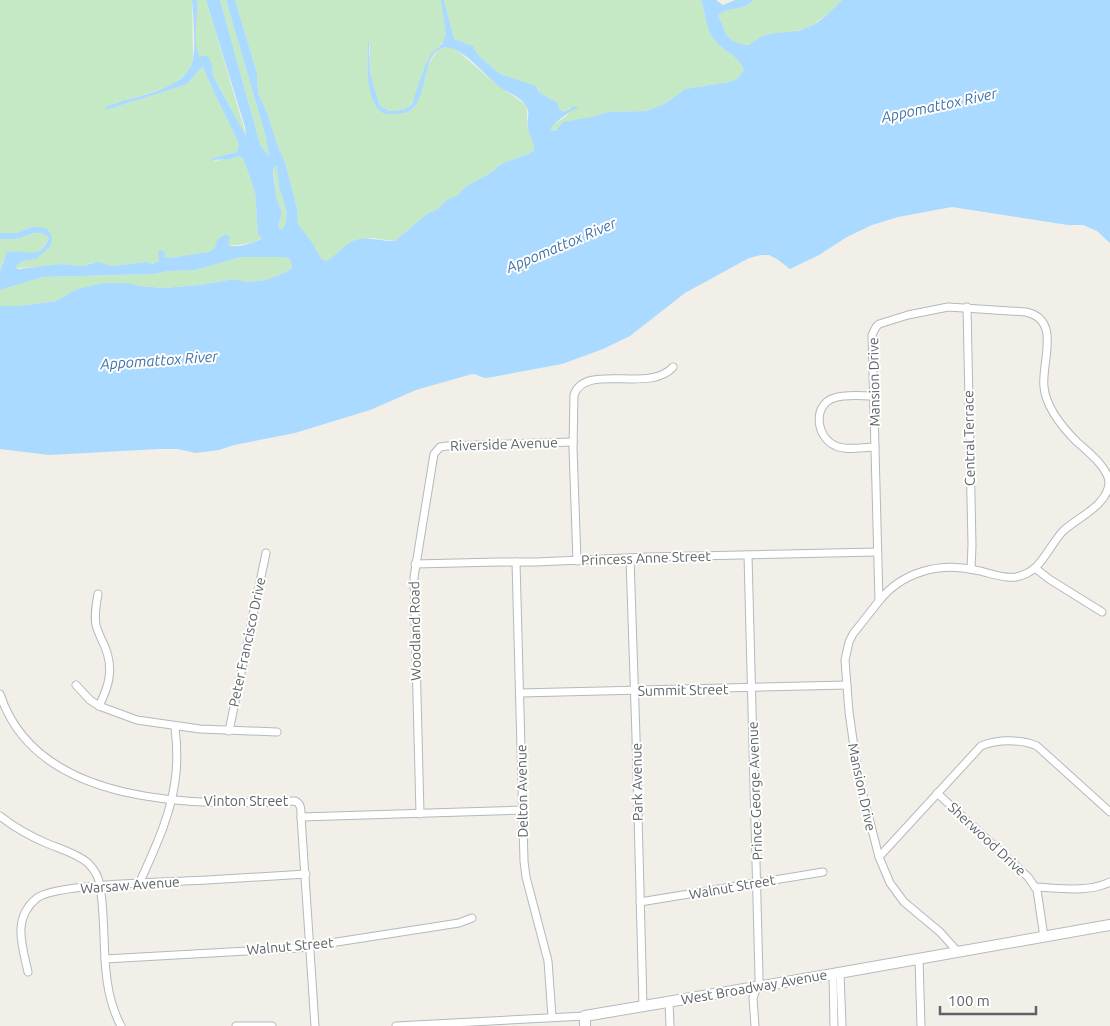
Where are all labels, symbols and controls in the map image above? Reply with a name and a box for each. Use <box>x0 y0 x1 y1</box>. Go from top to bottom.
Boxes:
water label: Appomattox River <box>879 84 1000 126</box>
water label: Appomattox River <box>502 214 620 276</box>
street label: Mansion Drive <box>865 337 883 427</box>
water label: Appomattox River <box>99 347 220 373</box>
street label: Central Terrace <box>960 390 978 486</box>
street label: Riverside Avenue <box>450 434 558 454</box>
street label: Princess Anne Street <box>581 548 712 568</box>
street label: Peter Francisco Drive <box>225 576 269 708</box>
street label: Woodland Road <box>406 581 424 681</box>
street label: Summit Street <box>638 681 729 699</box>
street label: Prince George Avenue <box>745 721 765 861</box>
street label: Mansion Drive <box>845 742 879 832</box>
street label: Park Avenue <box>628 743 646 821</box>
street label: Delton Avenue <box>513 744 531 838</box>
street label: Vinton Street <box>204 793 289 809</box>
street label: Sherwood Drive <box>945 799 1029 879</box>
street label: Walnut Street <box>688 871 777 902</box>
street label: Warsaw Avenue <box>80 874 180 896</box>
street label: Walnut Street <box>246 934 335 958</box>
street label: West Broadway Avenue <box>680 966 828 1008</box>
scale bar <box>940 984 1036 1016</box>
text: 100 m <box>948 992 990 1009</box>

